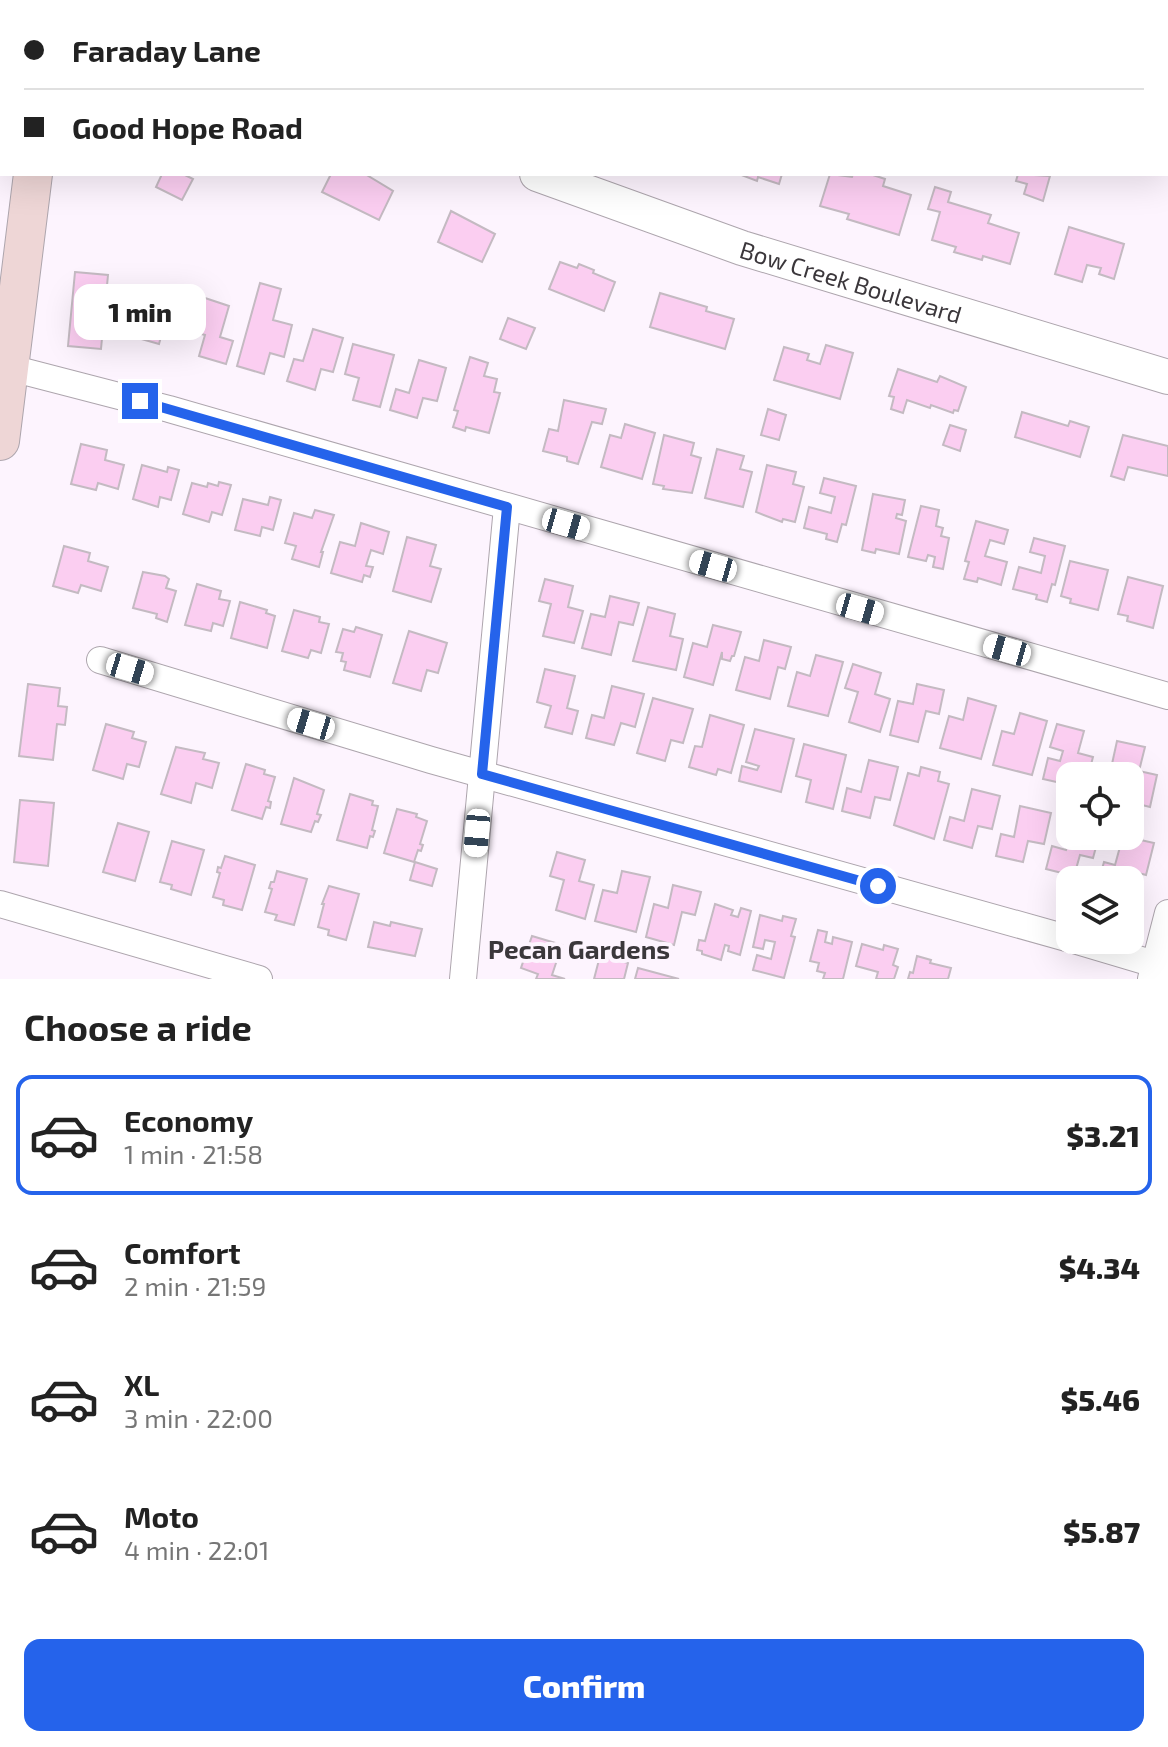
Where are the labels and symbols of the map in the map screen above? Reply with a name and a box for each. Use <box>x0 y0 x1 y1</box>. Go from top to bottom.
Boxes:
street label: Bow Creek Boulevard <box>737 234 966 328</box>
callout: 1 min <box>74 285 206 341</box>
route end <box>122 383 158 419</box>
car <box>540 506 592 542</box>
car <box>687 548 739 584</box>
car <box>834 591 886 627</box>
car <box>981 632 1033 668</box>
car <box>104 651 156 687</box>
car <box>285 706 337 742</box>
car <box>463 808 491 858</box>
route start <box>860 868 896 904</box>
district label: Pecan Gardens <box>488 933 670 964</box>

